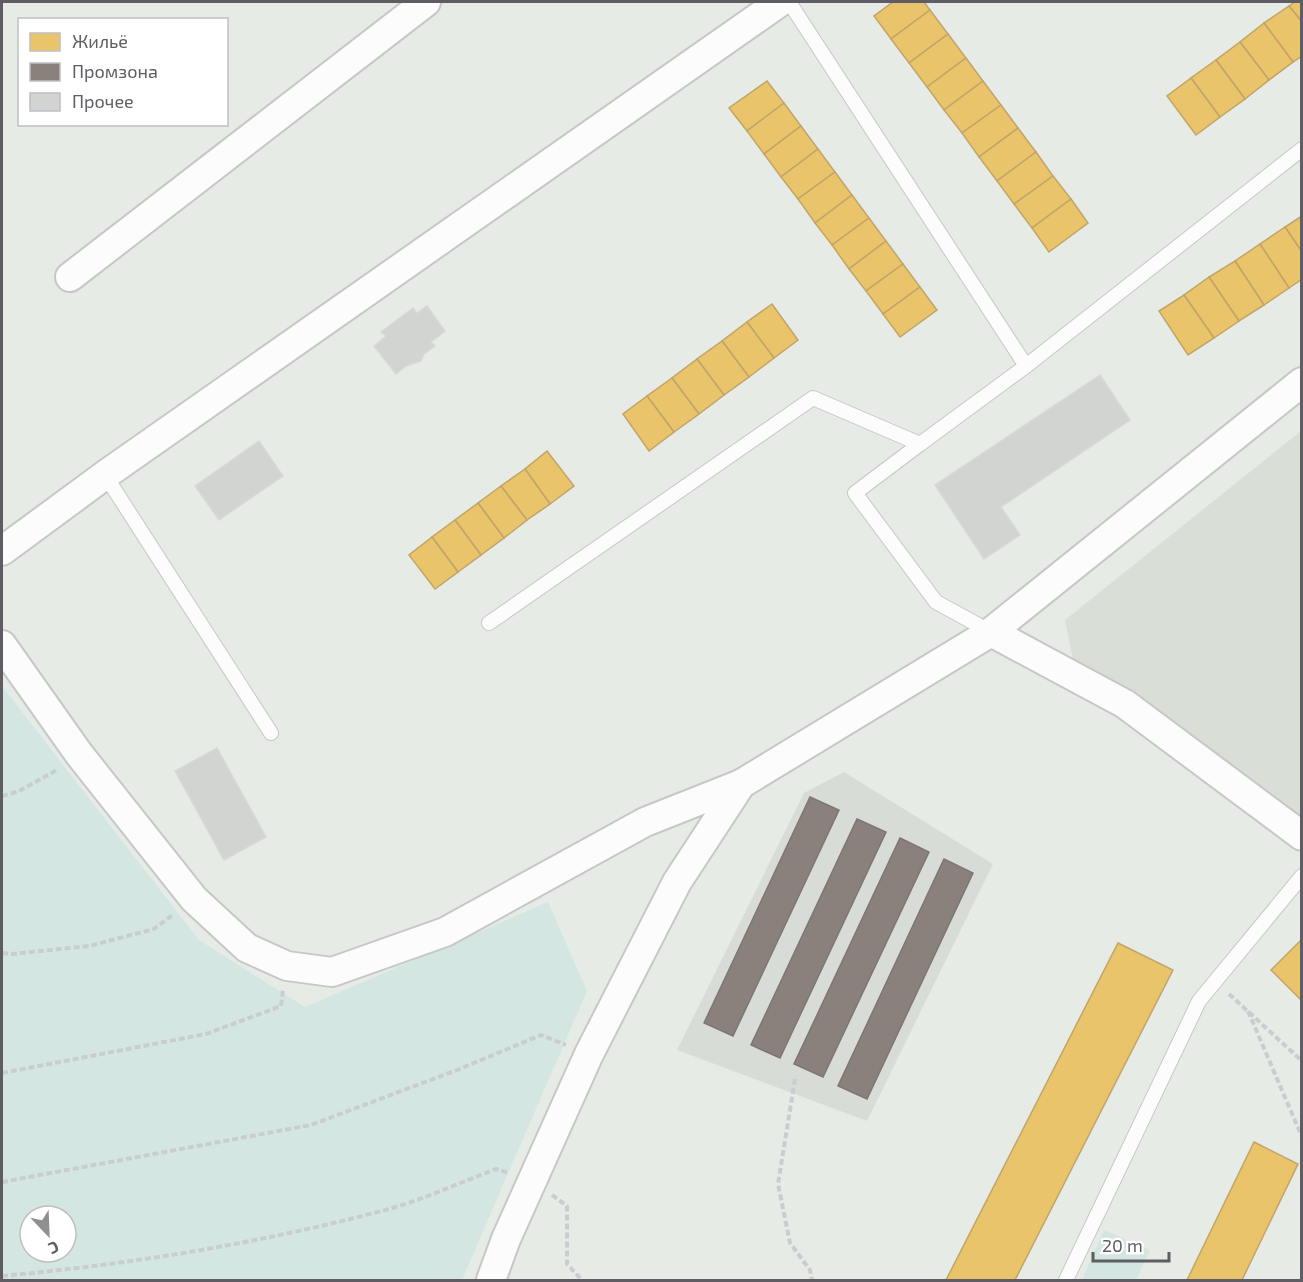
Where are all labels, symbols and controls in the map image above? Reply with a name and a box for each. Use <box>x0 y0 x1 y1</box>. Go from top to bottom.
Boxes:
legend <box>18 18 228 126</box>
text: Жильё <box>72 30 128 52</box>
text: Промзона <box>72 60 158 82</box>
text: Прочее <box>72 90 134 112</box>
north arrow <box>18 1204 78 1264</box>
scale bar <box>1093 1225 1170 1263</box>
text: 20 m <box>1102 1234 1143 1256</box>
text: С <box>46 1238 62 1259</box>

